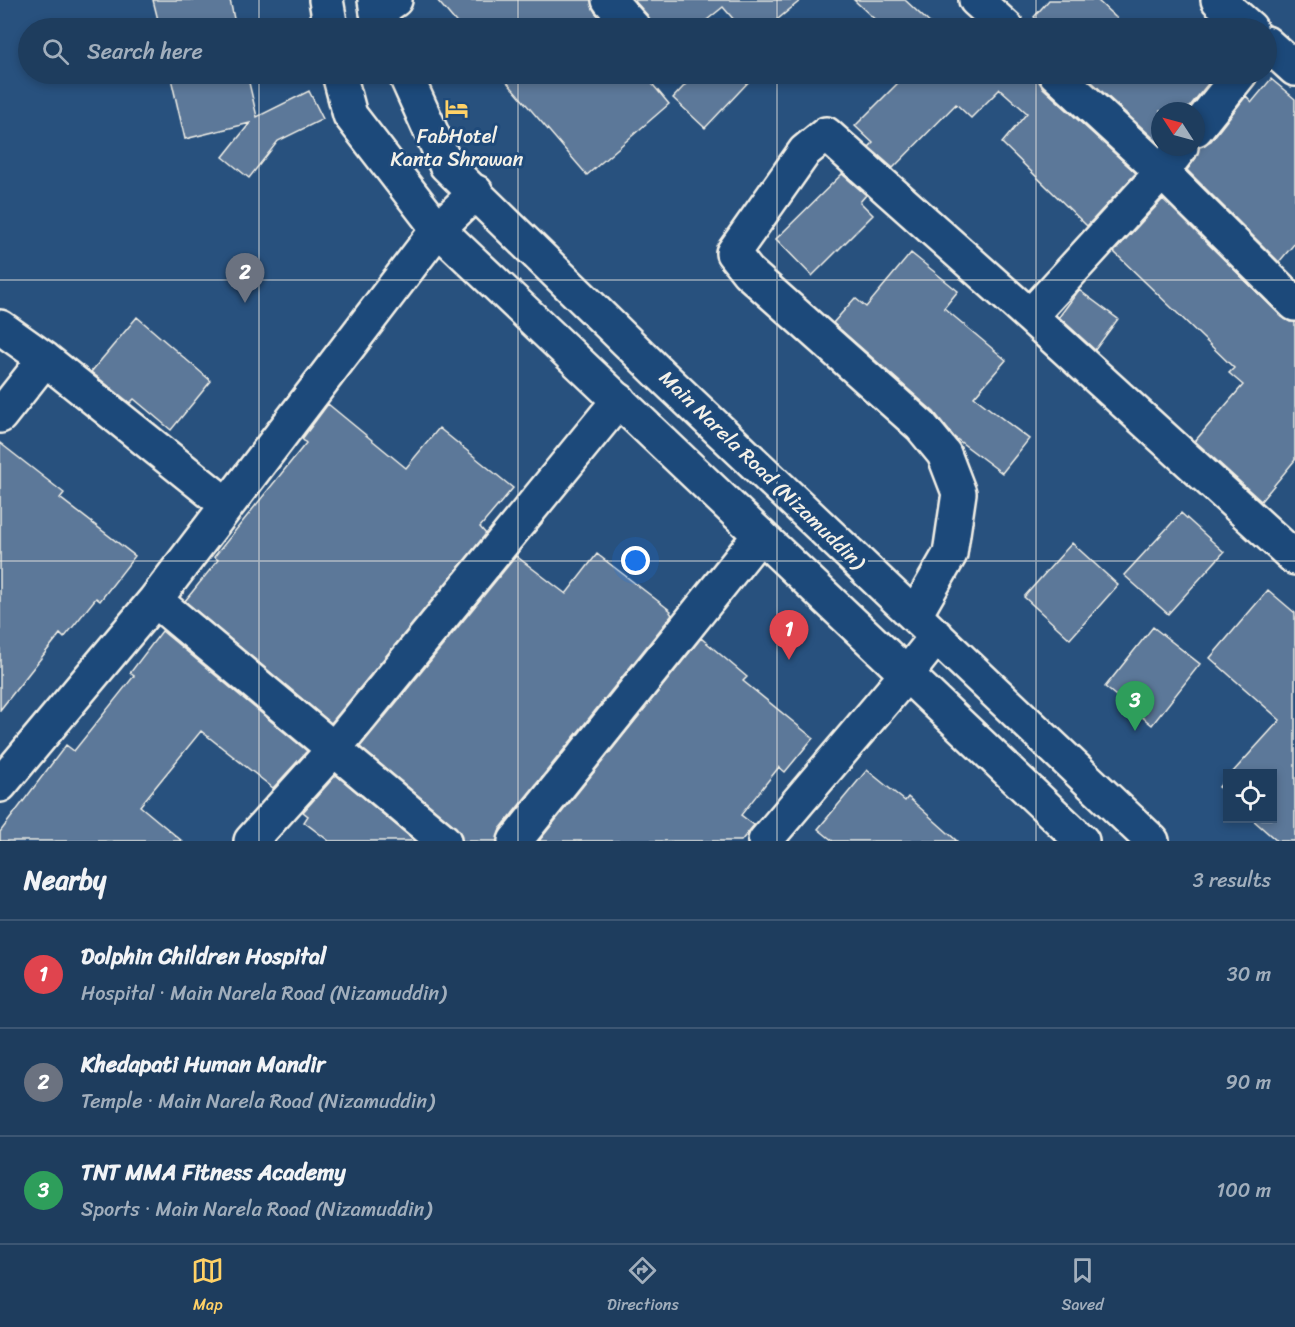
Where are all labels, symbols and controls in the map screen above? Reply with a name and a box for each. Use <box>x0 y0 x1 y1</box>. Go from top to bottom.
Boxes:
search box <box>18 18 1277 84</box>
text: Search here <box>87 32 203 71</box>
icon: search <box>39 35 72 68</box>
hotel icon: FabHotel Kanta Shrawan <box>444 95 470 121</box>
north arrow <box>1151 102 1205 156</box>
place label: FabHotel Kanta Shrawan <box>391 119 524 177</box>
pin: 2 <box>226 254 264 303</box>
street label: Main Narela Road (Nizamuddin) <box>651 362 874 579</box>
your location <box>621 546 650 575</box>
pin: 1 <box>770 610 808 660</box>
pin: 3 <box>1116 682 1154 731</box>
map controls <box>1223 769 1277 823</box>
button: locate <box>1223 769 1277 823</box>
text: Nearby <box>24 857 106 903</box>
text: 3 results <box>1193 863 1271 898</box>
text: Dolphin Children Hospital <box>81 937 326 976</box>
text: 1 <box>39 957 48 992</box>
text: 30 m <box>1227 957 1271 992</box>
text: Hospital · Main Narela Road (Nizamuddin) <box>81 976 446 1011</box>
text: Khedapati Human Mandir <box>81 1045 325 1084</box>
text: 2 <box>38 1065 49 1100</box>
text: 90 m <box>1226 1065 1271 1100</box>
text: Temple · Main Narela Road (Nizamuddin) <box>81 1084 434 1119</box>
text: TNT MMA Fitness Academy <box>81 1153 346 1192</box>
text: 3 <box>38 1173 49 1208</box>
text: 100 m <box>1217 1173 1271 1208</box>
text: Sports · Main Narela Road (Nizamuddin) <box>81 1192 432 1227</box>
tab: Map <box>191 1254 224 1319</box>
tab: Directions <box>607 1254 679 1319</box>
tab: Saved <box>1061 1254 1104 1319</box>

